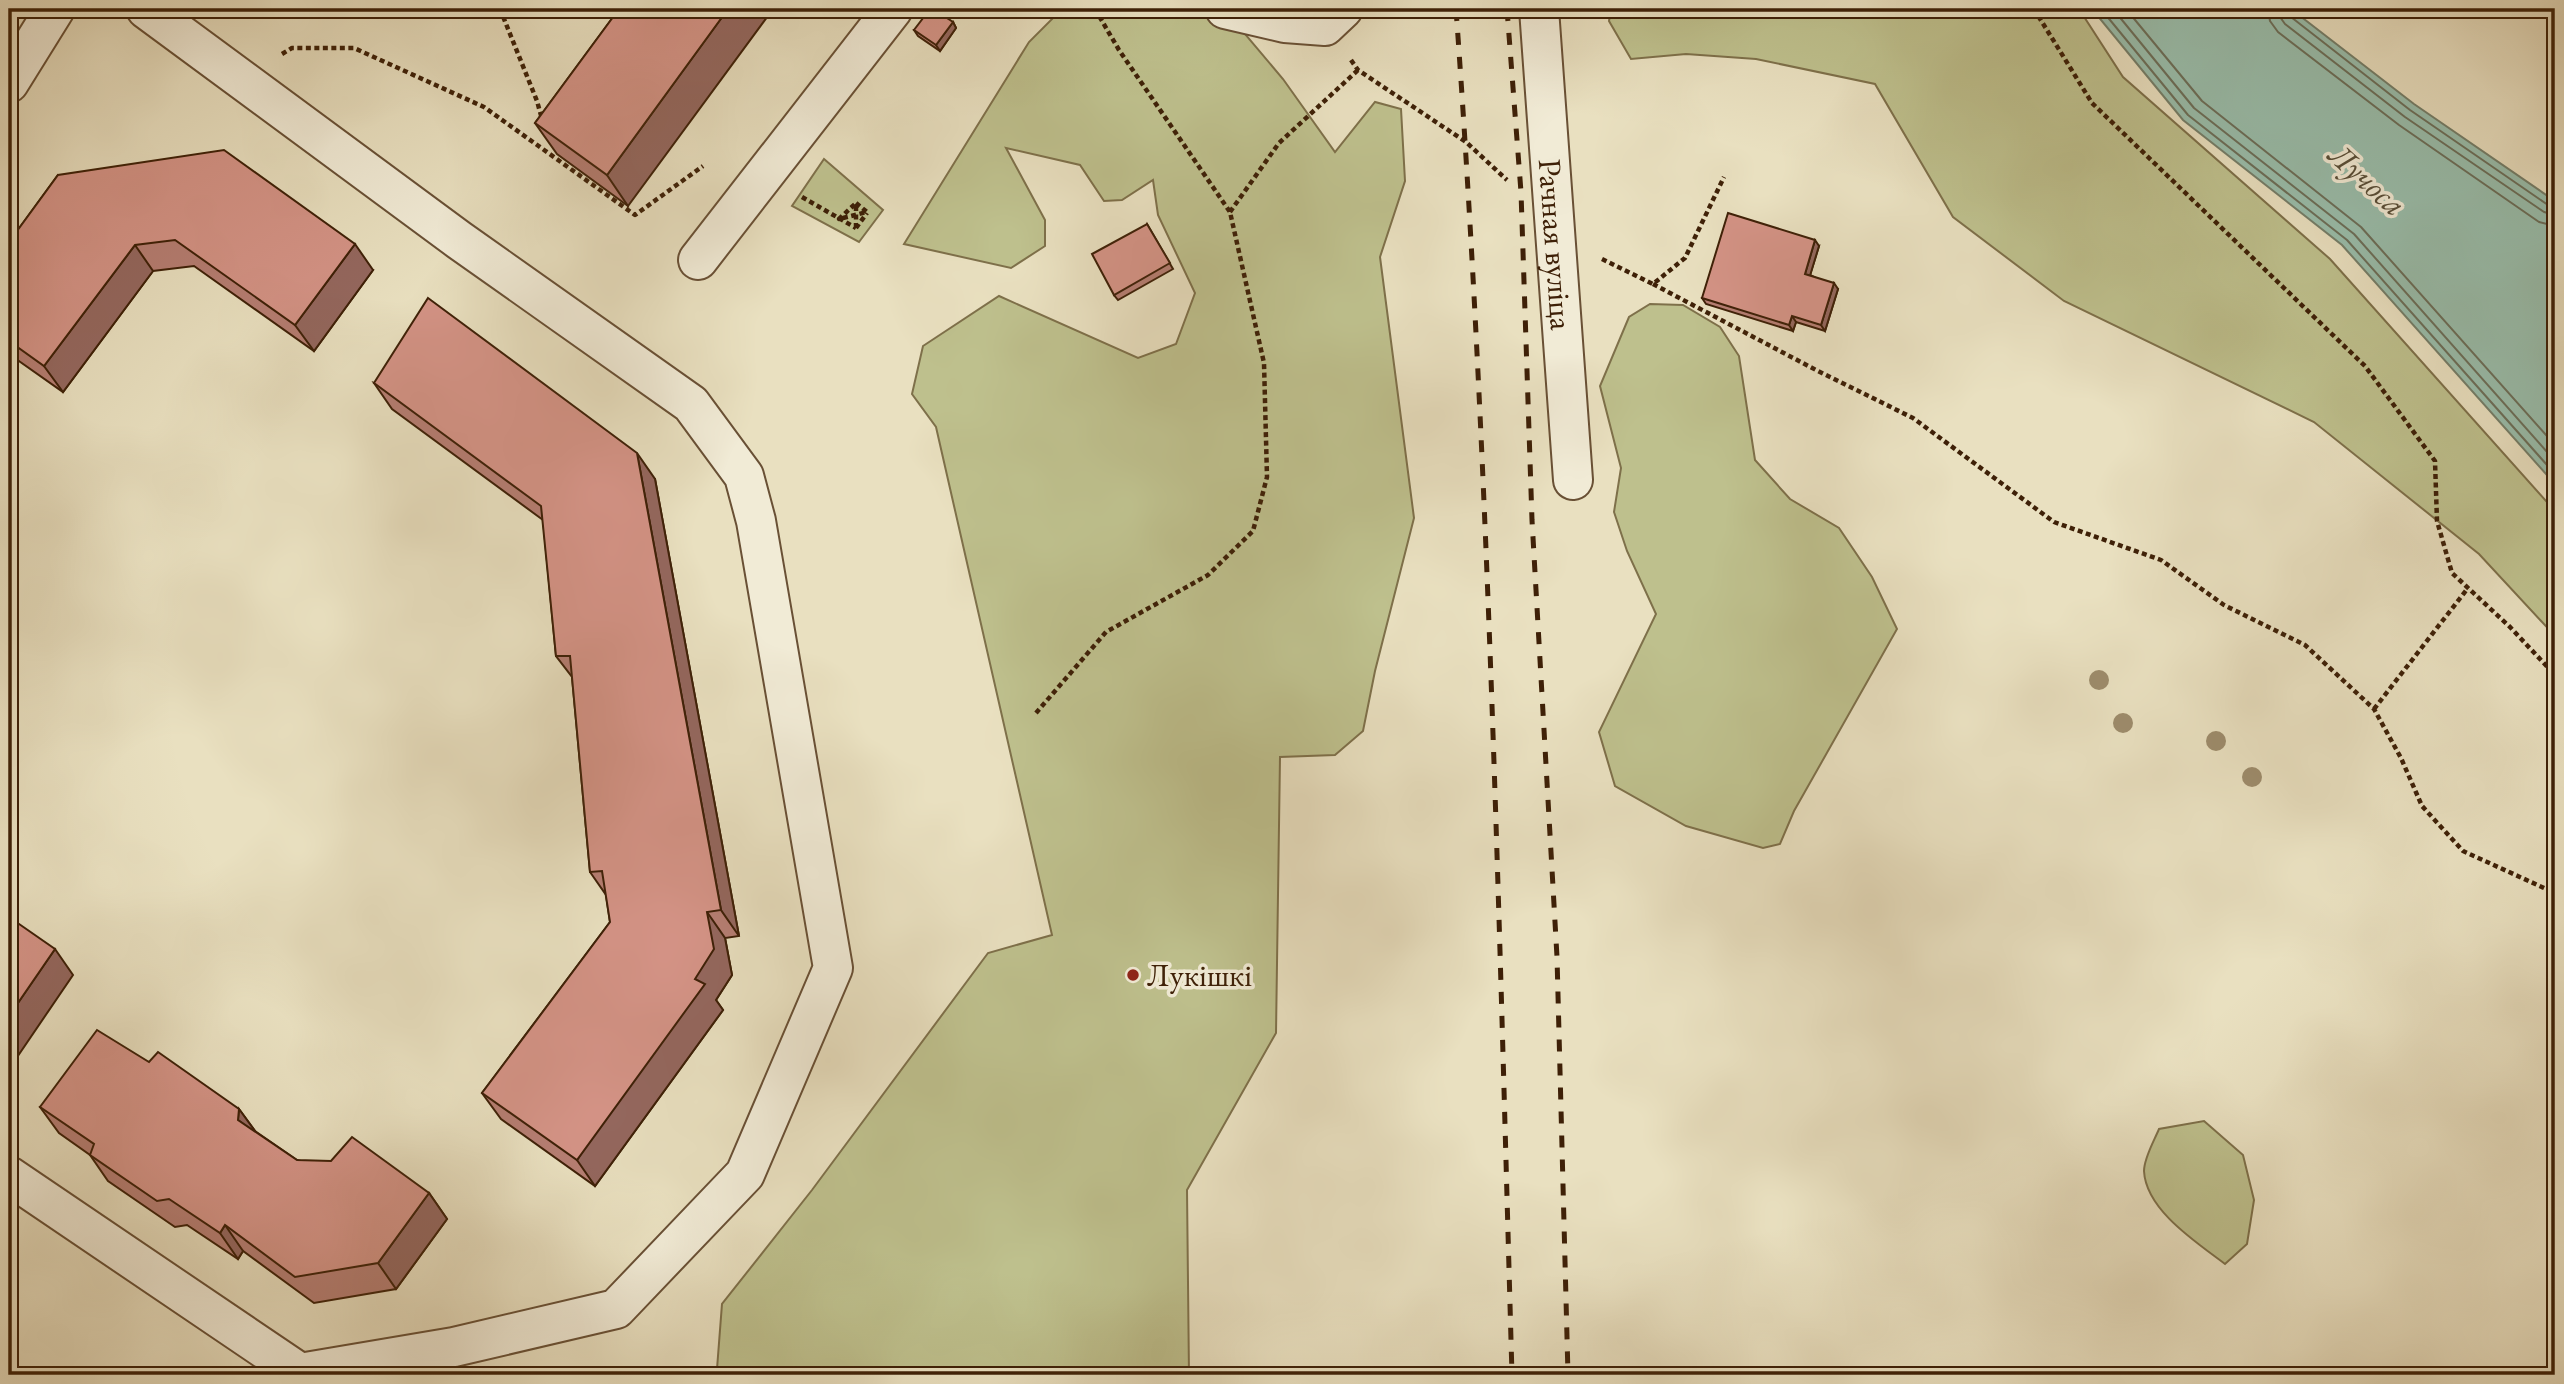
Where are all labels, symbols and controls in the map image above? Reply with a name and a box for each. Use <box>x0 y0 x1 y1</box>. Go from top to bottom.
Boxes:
water label: Лучоса <box>2318 132 2415 225</box>
street label: Рачная вуліца <box>1529 157 1583 332</box>
place label: Лукішкі <box>1147 954 1252 996</box>
marker: Лукішкі <box>1125 967 1141 983</box>

